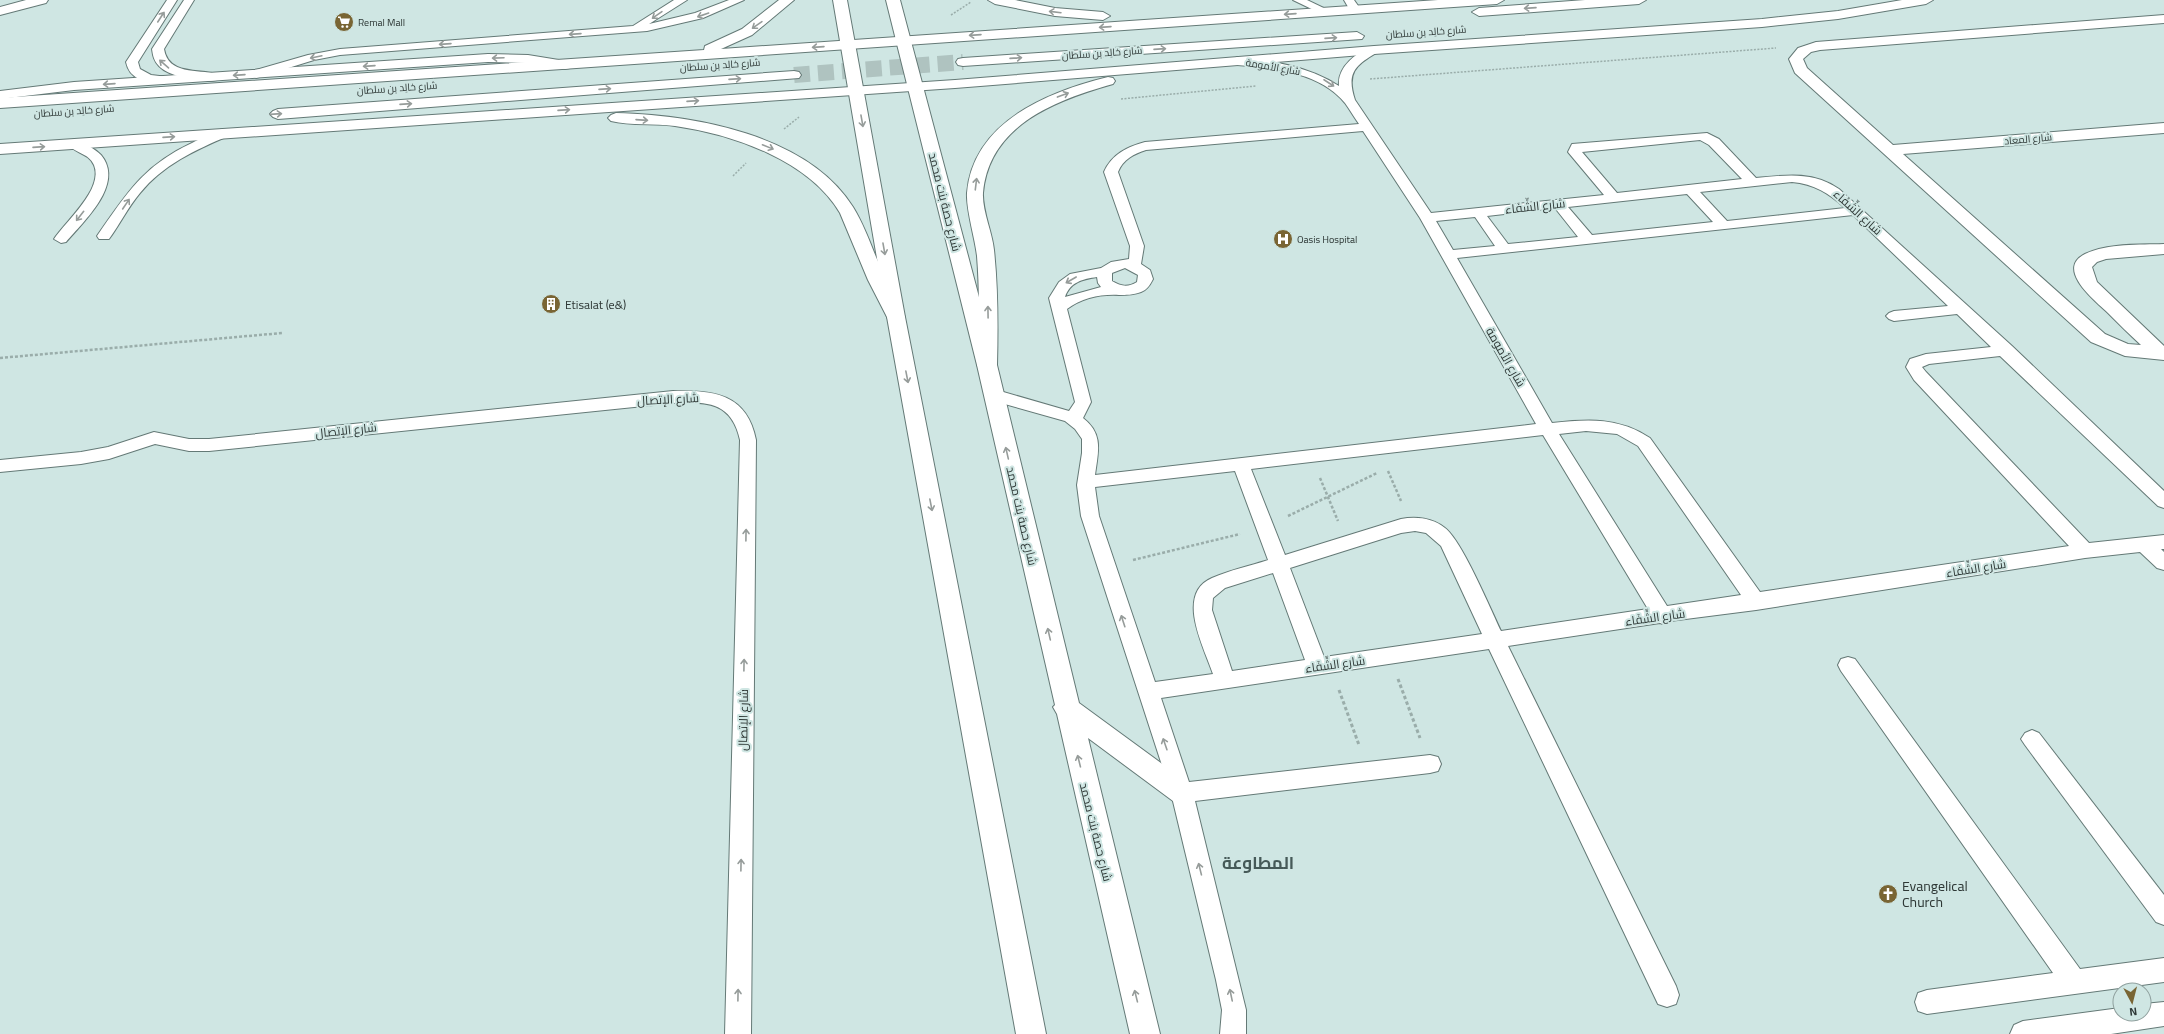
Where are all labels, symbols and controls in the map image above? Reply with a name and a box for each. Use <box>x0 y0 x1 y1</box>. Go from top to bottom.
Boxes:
one-way arrow <box>1524 4 1537 11</box>
one-way arrow <box>1049 8 1062 15</box>
one-way arrow <box>651 10 662 19</box>
one-way arrow <box>157 11 165 23</box>
supermarket icon: Remal Mall <box>333 11 355 33</box>
one-way arrow <box>1284 11 1297 18</box>
one-way arrow <box>696 12 709 19</box>
place label: Remal Mall <box>358 13 405 32</box>
street label: شارع خالِد بن سلطان <box>1385 20 1467 44</box>
one-way arrow <box>752 21 763 29</box>
one-way arrow <box>1099 23 1112 30</box>
one-way arrow <box>569 31 582 38</box>
one-way arrow <box>969 32 982 39</box>
one-way arrow <box>1324 34 1337 41</box>
one-way arrow <box>439 40 452 47</box>
street label: شارع خالِد بن سلطان <box>1061 41 1143 65</box>
one-way arrow <box>812 44 825 51</box>
one-way arrow <box>1153 45 1166 53</box>
one-way arrow <box>310 53 323 61</box>
street label: شارع خالِد بن سلطان <box>679 53 761 77</box>
street label: شارع الأمومة <box>1244 53 1302 81</box>
one-way arrow <box>492 54 505 62</box>
one-way arrow <box>1009 55 1022 62</box>
one-way arrow <box>159 59 169 68</box>
one-way arrow <box>363 63 376 70</box>
one-way arrow <box>233 72 246 79</box>
street label: شارع خالِد بن سلطان <box>356 76 438 100</box>
one-way arrow <box>728 76 741 83</box>
one-way arrow <box>1323 79 1334 87</box>
one-way arrow <box>103 80 116 87</box>
one-way arrow <box>598 85 611 92</box>
one-way arrow <box>1056 91 1068 99</box>
one-way arrow <box>686 98 699 105</box>
street label: شارع خالِد بن سلطان <box>33 99 115 123</box>
one-way arrow <box>399 101 412 108</box>
one-way arrow <box>557 106 570 114</box>
one-way arrow <box>269 110 282 117</box>
one-way arrow <box>858 114 866 127</box>
one-way arrow <box>635 116 648 123</box>
street label: شارع المعاد <box>2003 127 2053 151</box>
one-way arrow <box>162 133 175 140</box>
one-way arrow <box>32 143 45 150</box>
one-way arrow <box>762 144 774 151</box>
street label: شارع حصة بنت محمد <box>922 150 968 254</box>
one-way arrow <box>972 177 980 190</box>
street label: شارع الشِّفَاء <box>1828 183 1888 241</box>
street label: شارع الشِّفَاء <box>1504 191 1566 221</box>
one-way arrow <box>122 199 130 210</box>
one-way arrow <box>75 210 84 221</box>
hospital icon: Oasis Hospital <box>1272 228 1294 250</box>
place label: Oasis Hospital <box>1297 230 1357 249</box>
one-way arrow <box>880 242 888 255</box>
one-way arrow <box>1065 276 1077 284</box>
building icon: Etisalat (e&) <box>540 293 562 315</box>
place label: Etisalat (e&) <box>565 293 626 316</box>
one-way arrow <box>984 306 992 319</box>
street label: شارع الأمومة <box>1480 323 1533 391</box>
one-way arrow <box>904 370 912 383</box>
street label: شارع الإتصال <box>637 386 700 412</box>
street label: شارع الإتصال <box>314 415 378 445</box>
one-way arrow <box>1002 447 1010 460</box>
street label: شارع حصة بنت محمد <box>999 464 1045 568</box>
one-way arrow <box>928 498 936 511</box>
one-way arrow <box>743 529 750 542</box>
street label: شارع الشِّفَاء <box>1944 552 2008 584</box>
street label: شارع الشِّفَاء <box>1623 601 1687 633</box>
one-way arrow <box>1119 615 1126 628</box>
one-way arrow <box>1045 628 1052 641</box>
street label: شارع الشِّفَاء <box>1303 648 1367 680</box>
one-way arrow <box>740 659 748 672</box>
street label: شارع الإتصال <box>731 689 755 751</box>
one-way arrow <box>1160 738 1168 750</box>
one-way arrow <box>1075 755 1082 768</box>
street label: شارع حصة بنت محمد <box>1073 780 1119 884</box>
district label: المطاوعة <box>1222 847 1294 879</box>
one-way arrow <box>737 859 744 872</box>
one-way arrow <box>1196 863 1204 876</box>
place label: Evangelical Church <box>1902 873 1968 915</box>
church icon: Evangelical Church <box>1877 883 1899 905</box>
north arrow <box>2112 982 2152 1022</box>
one-way arrow <box>734 989 742 1002</box>
one-way arrow <box>1226 989 1234 1002</box>
one-way arrow <box>1131 990 1139 1003</box>
text: N <box>2128 1002 2138 1022</box>

